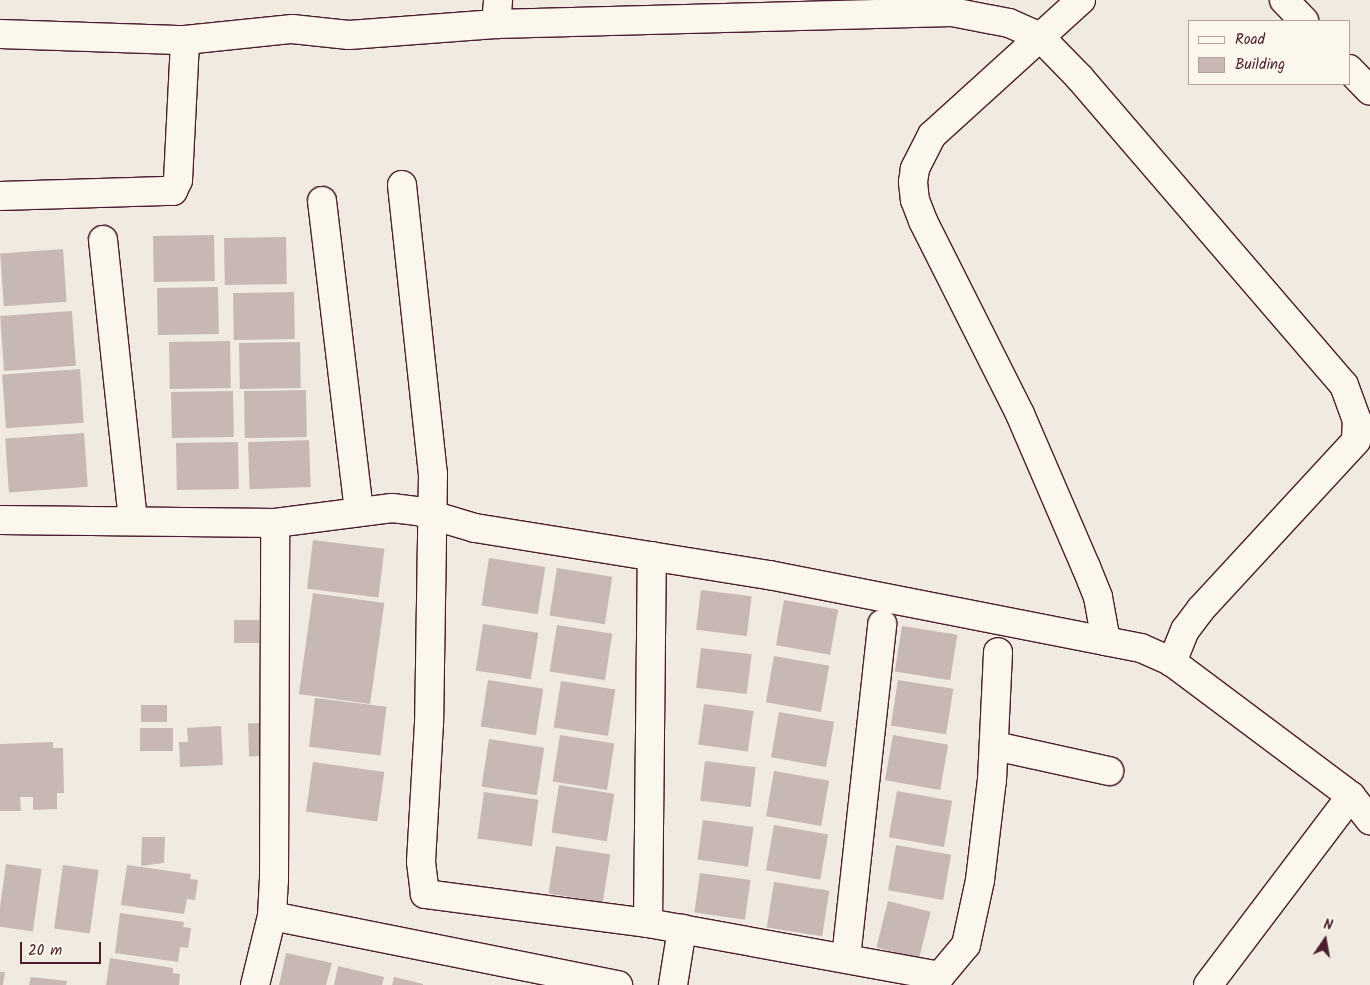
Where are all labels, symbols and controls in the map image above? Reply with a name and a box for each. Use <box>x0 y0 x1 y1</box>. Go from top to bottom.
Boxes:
legend <box>1188 20 1350 85</box>
text: Road <box>1235 28 1265 52</box>
text: Building <box>1235 53 1285 77</box>
text: N <box>1322 914 1335 937</box>
north arrow <box>1300 915 1350 965</box>
scale bar <box>22 932 104 964</box>
text: 20 m <box>28 939 62 963</box>

